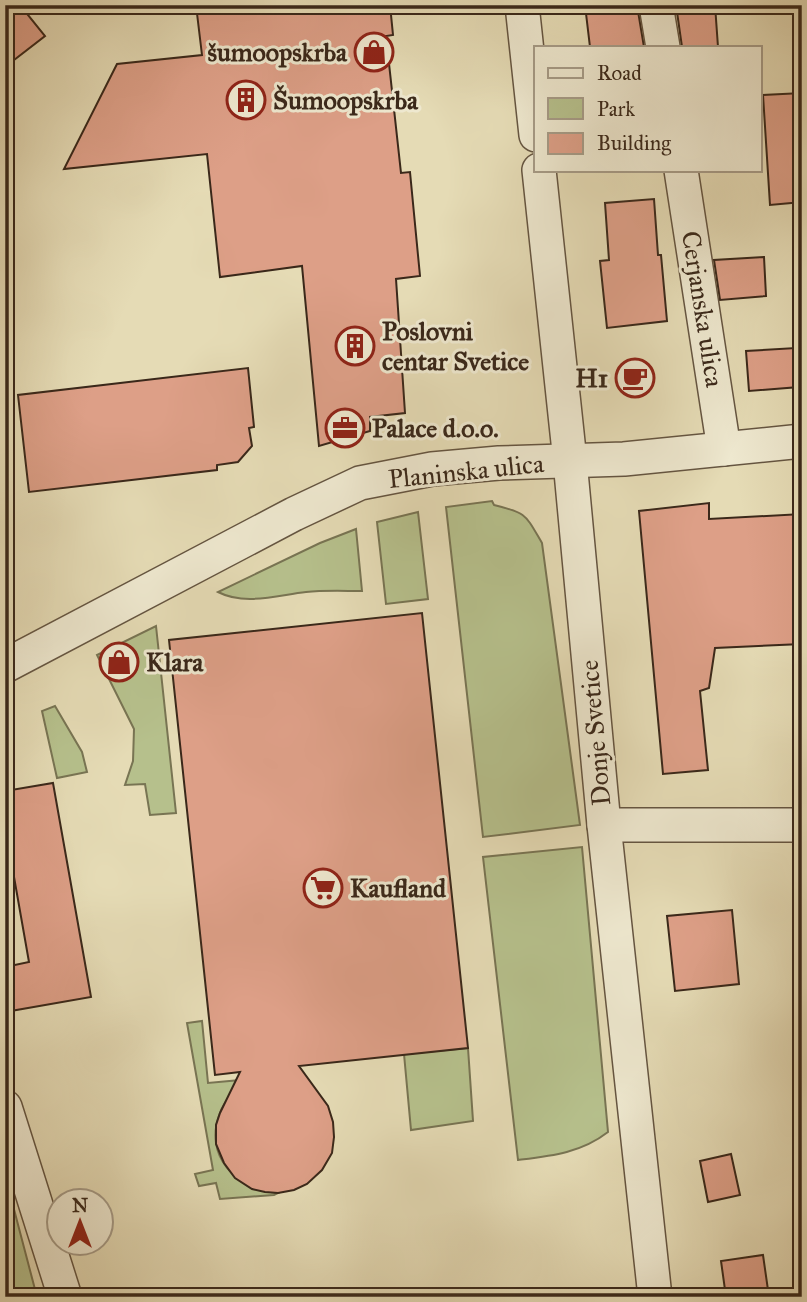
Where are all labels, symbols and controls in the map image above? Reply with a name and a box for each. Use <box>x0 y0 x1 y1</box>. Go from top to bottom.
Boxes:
shop icon: šumoopskrba <box>353 31 395 73</box>
place label: šumoopskrba <box>207 36 348 68</box>
legend <box>534 46 762 172</box>
text: Road <box>597 60 642 86</box>
building icon: Šumoopskrba <box>225 79 267 121</box>
place label: Šumoopskrba <box>273 84 419 116</box>
text: Park <box>597 96 635 122</box>
text: Building <box>597 130 671 156</box>
street label: Cerjanska ulica <box>675 229 731 389</box>
place label: Poslovni centar Svetice <box>382 315 529 377</box>
building icon: Poslovni centar Svetice <box>334 325 376 367</box>
cafe icon: H1 <box>614 357 656 399</box>
place label: H1 <box>575 362 608 394</box>
office icon: Palace d.o.o. <box>324 407 366 449</box>
place label: Palace d.o.o. <box>372 412 499 444</box>
street label: Planinska ulica <box>387 447 545 495</box>
shop icon: Klara <box>98 641 140 683</box>
place label: Klara <box>146 646 204 678</box>
street label: Donje Svetice <box>573 659 617 807</box>
supermarket icon: Kaufland <box>302 867 344 909</box>
place label: Kaufland <box>350 872 447 904</box>
north arrow <box>46 1186 116 1256</box>
text: N <box>72 1194 88 1217</box>

